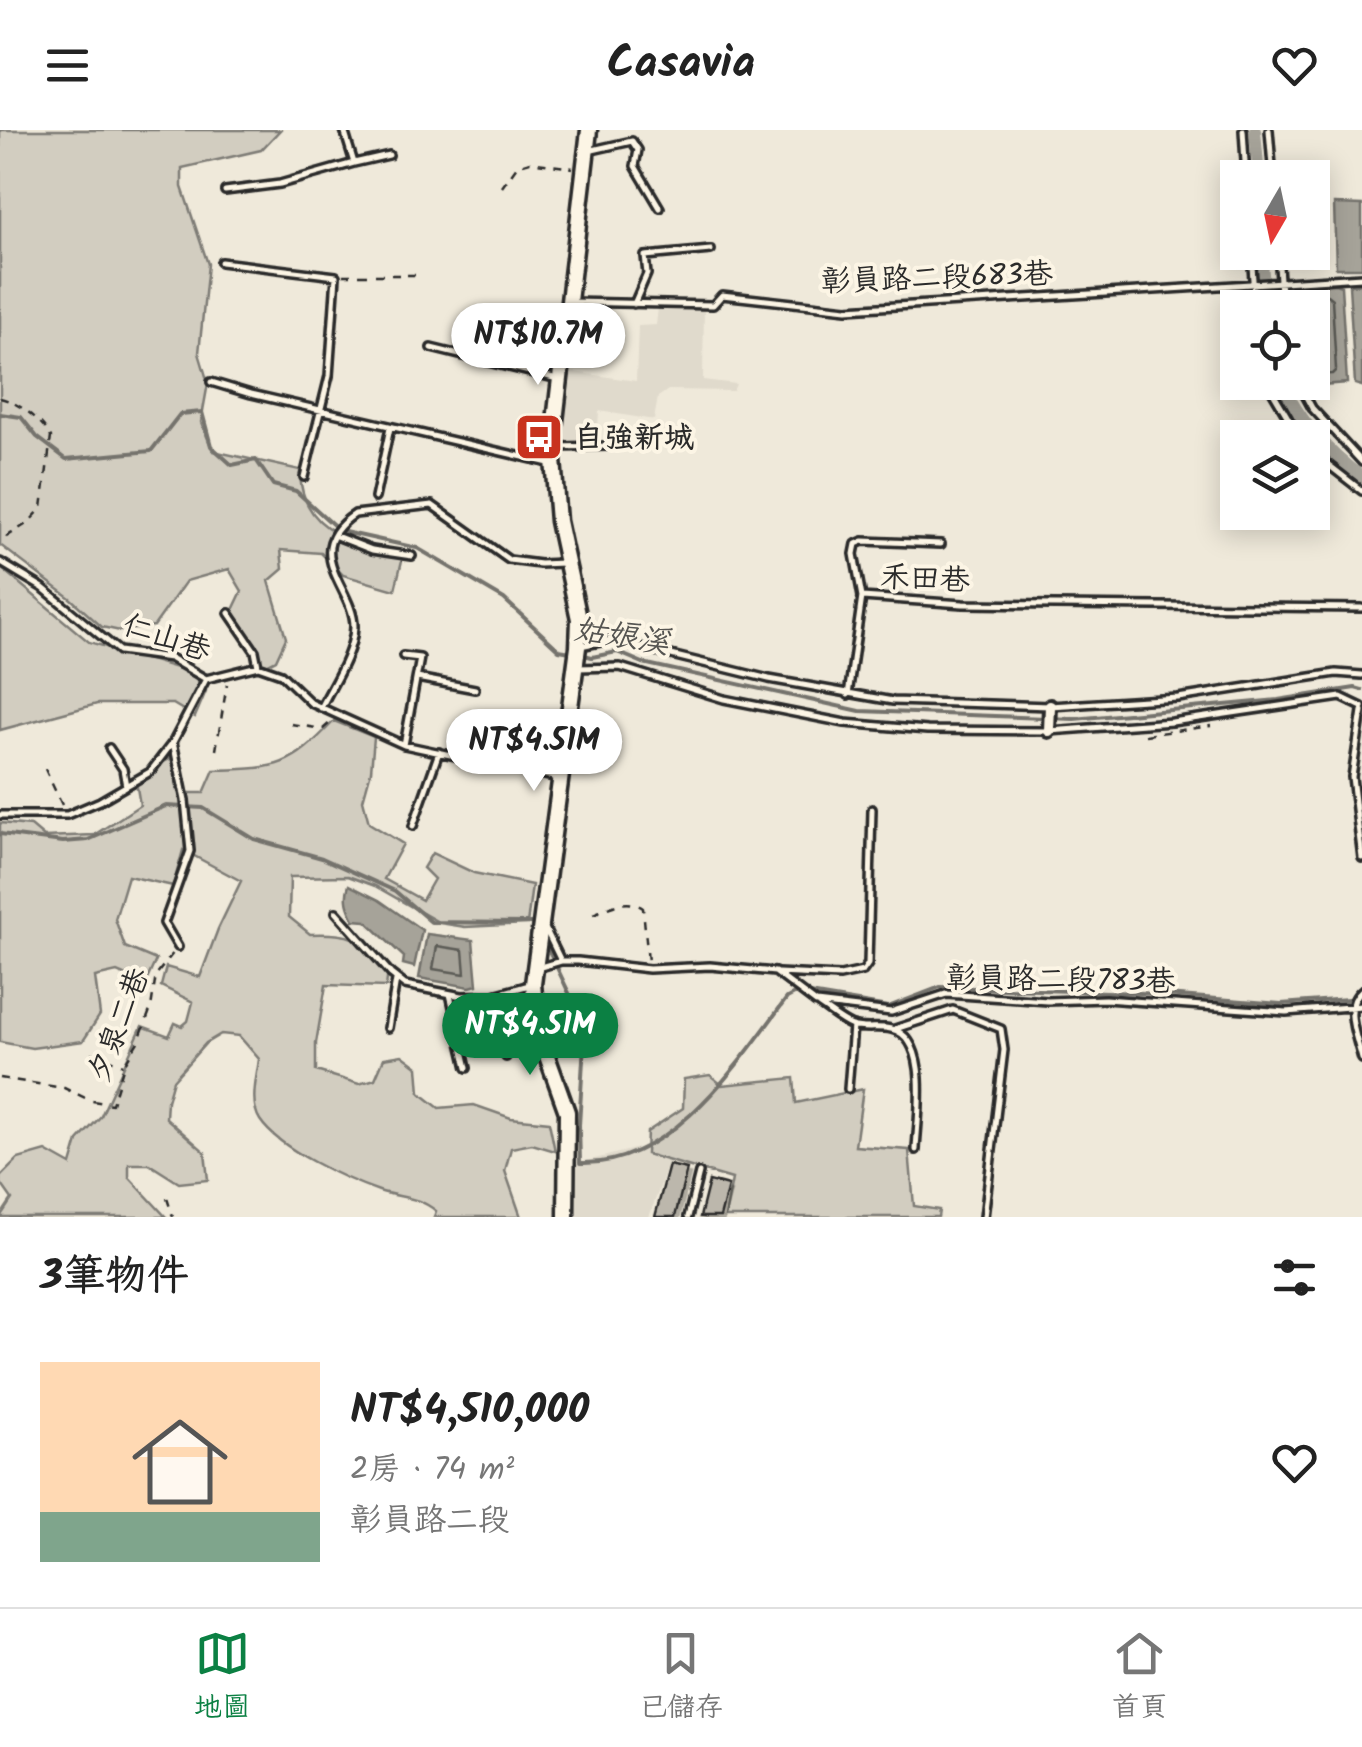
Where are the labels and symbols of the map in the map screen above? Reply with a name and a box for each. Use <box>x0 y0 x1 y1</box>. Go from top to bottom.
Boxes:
north arrow <box>1220 160 1330 270</box>
street label: 彰員路二段683巷 <box>820 251 1054 307</box>
pin: NT$10.7M <box>435 303 641 388</box>
bus stop icon: 自強新城 <box>513 411 565 463</box>
place label: 自強新城 <box>574 415 694 463</box>
street label: 禾田巷 <box>879 554 971 606</box>
street label: 仁山巷 <box>116 602 217 676</box>
water label: 姑娘溪 <box>570 605 675 670</box>
pin: NT$4.51M <box>431 709 637 794</box>
street label: 彰員路二段783巷 <box>946 955 1176 1007</box>
street label: 夕泉二巷 <box>76 961 164 1090</box>
pin: NT$4.51M <box>427 993 633 1078</box>

